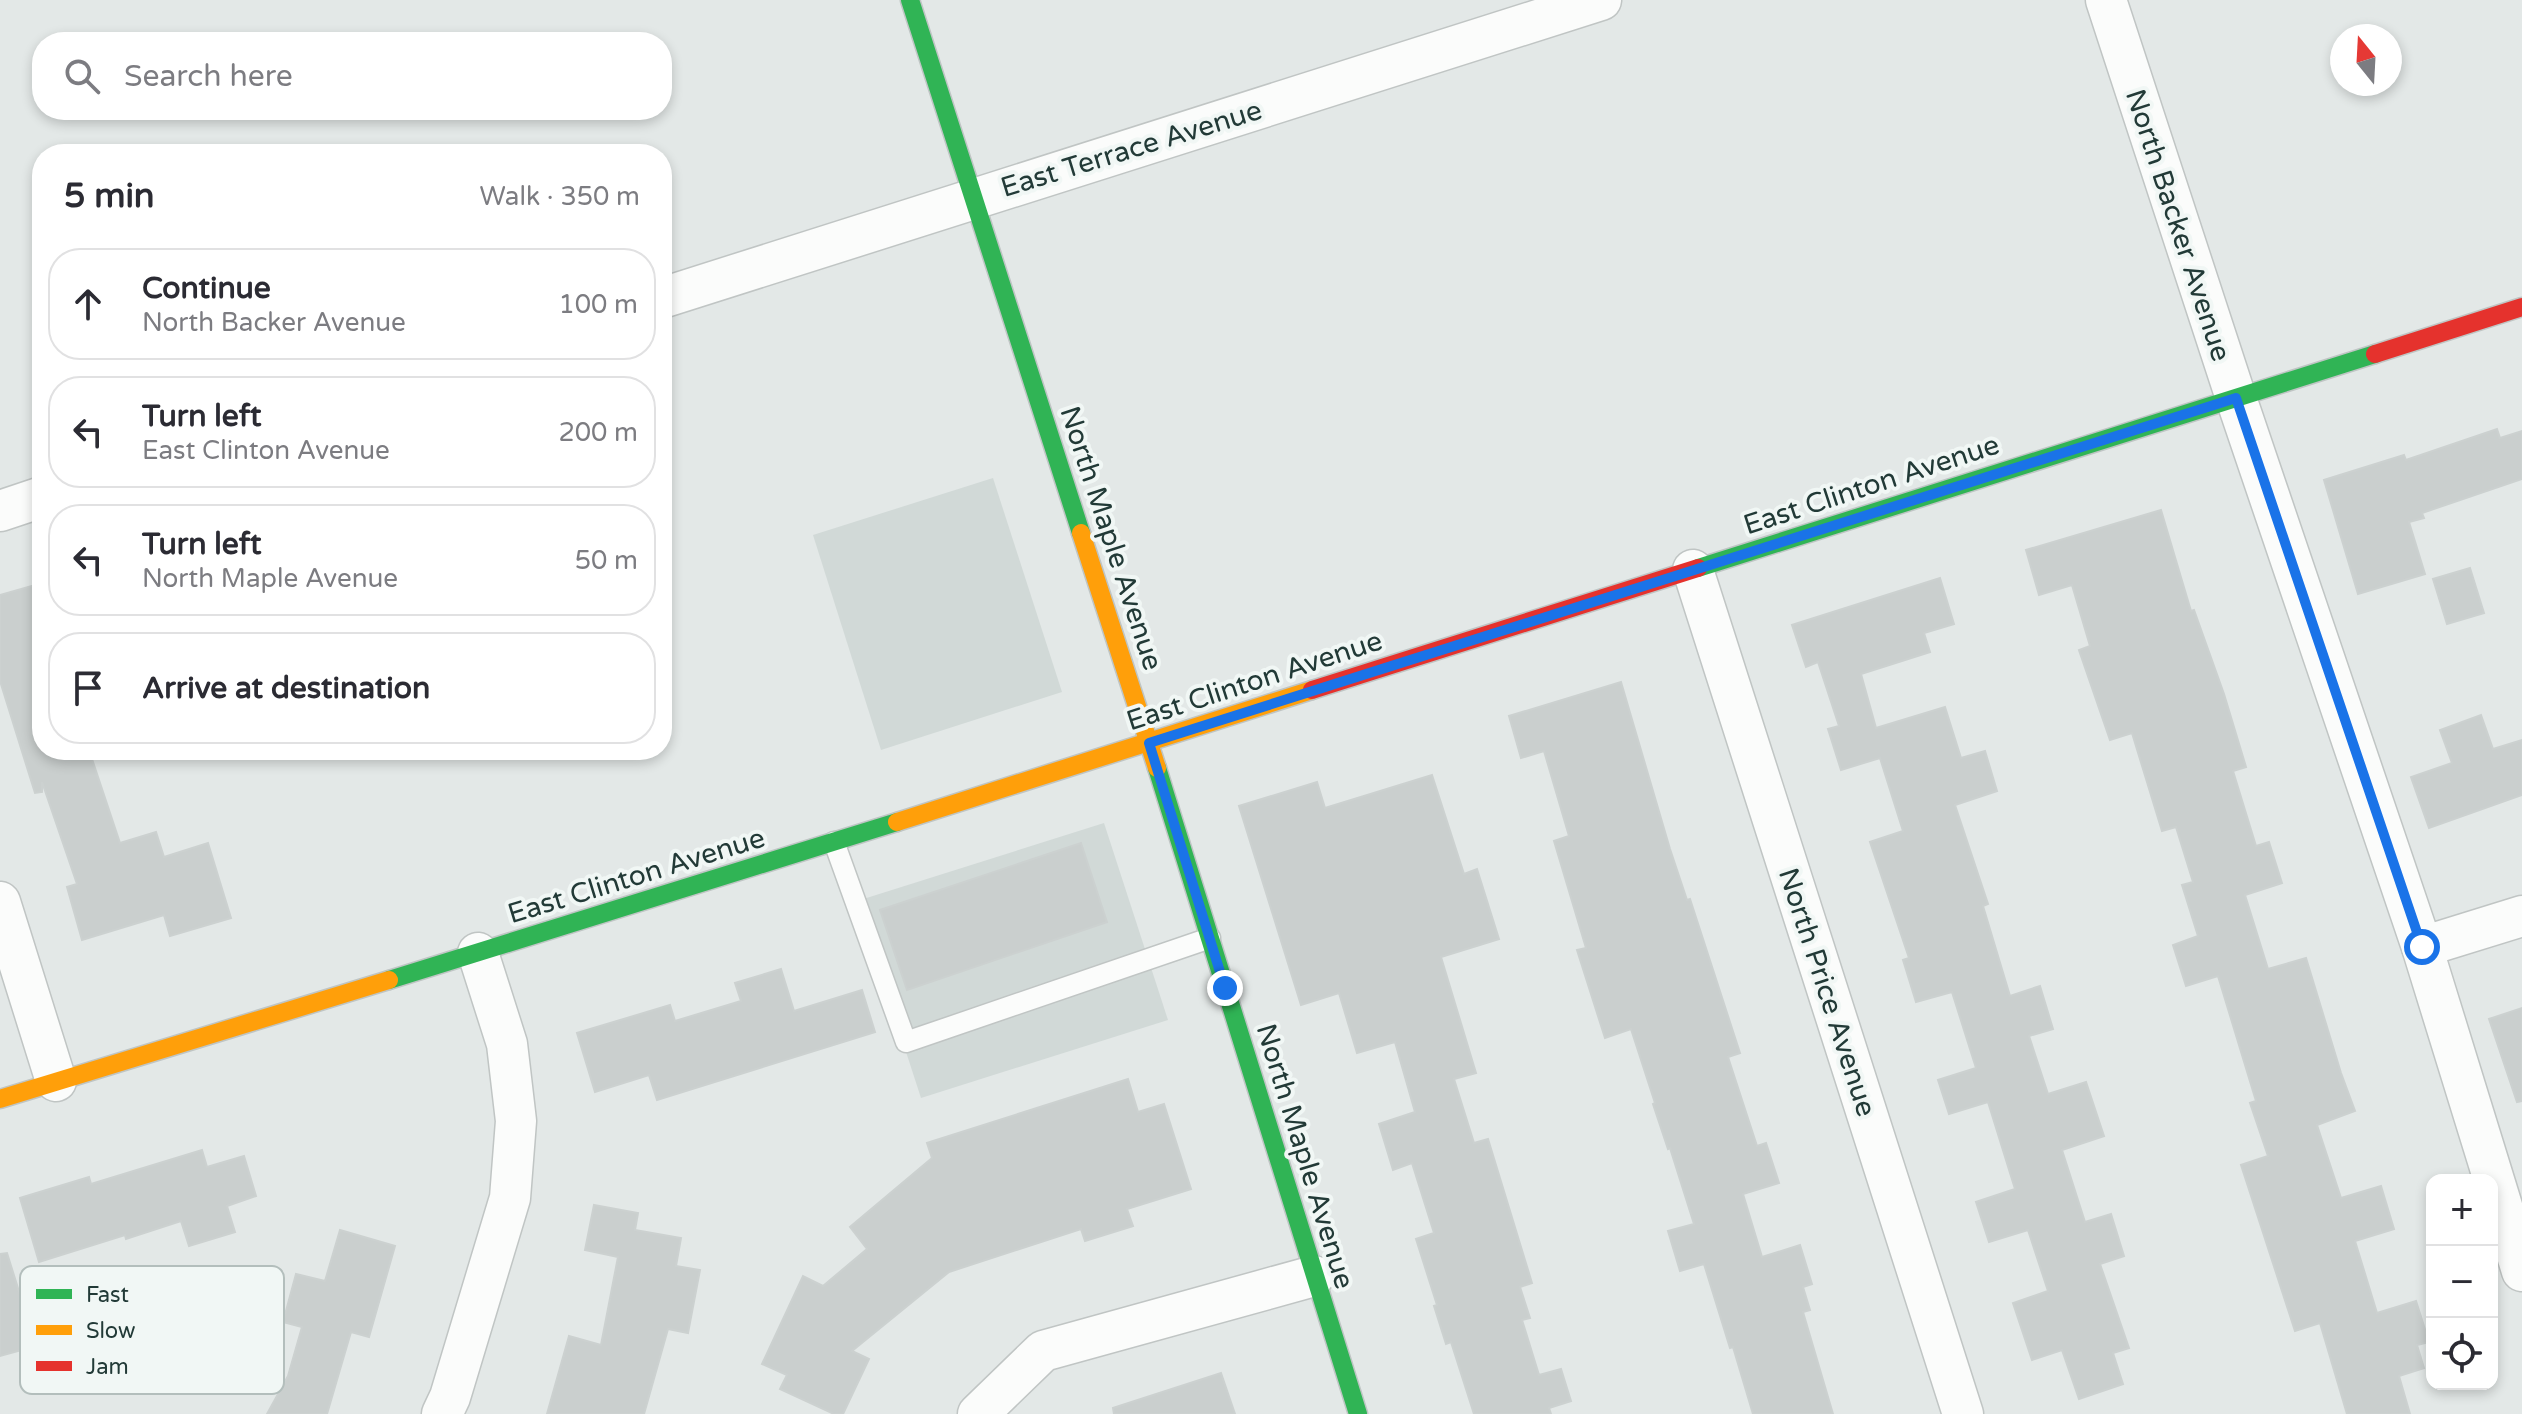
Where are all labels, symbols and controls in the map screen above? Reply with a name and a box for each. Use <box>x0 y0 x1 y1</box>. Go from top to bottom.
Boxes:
north arrow <box>2330 24 2402 96</box>
search box <box>32 32 672 120</box>
icon: search <box>60 54 104 98</box>
text: Search here <box>124 58 293 95</box>
street label: North Backer Avenue <box>2118 85 2238 366</box>
street label: East Terrace Avenue <box>997 93 1266 205</box>
text: 5 min <box>64 176 155 217</box>
text: Walk · 350 m <box>480 181 640 212</box>
text: Continue <box>142 270 271 307</box>
icon: ahead <box>66 282 110 326</box>
text: 100 m <box>558 289 638 320</box>
text: North Backer Avenue <box>142 307 406 338</box>
text: Turn left <box>142 398 261 435</box>
street label: North Maple Avenue <box>1052 402 1170 675</box>
icon: left <box>66 410 110 454</box>
text: 200 m <box>558 417 638 448</box>
street label: East Clinton Avenue <box>1739 428 2003 542</box>
text: East Clinton Avenue <box>142 435 390 466</box>
text: Turn left <box>142 526 261 563</box>
icon: left <box>66 538 110 582</box>
text: 50 m <box>575 545 638 576</box>
text: North Maple Avenue <box>142 563 398 594</box>
street label: East Clinton Avenue <box>1122 624 1386 738</box>
icon: arrive <box>66 666 110 710</box>
text: Arrive at destination <box>142 670 430 707</box>
street label: East Clinton Avenue <box>504 821 769 931</box>
street label: North Price Avenue <box>1771 864 1883 1121</box>
route start <box>2404 929 2440 965</box>
route end <box>1207 970 1243 1006</box>
street label: North Maple Avenue <box>1248 1020 1362 1293</box>
map controls <box>2426 1174 2498 1390</box>
button: + <box>2426 1174 2498 1246</box>
button: − <box>2426 1246 2498 1318</box>
legend <box>20 1266 284 1394</box>
text: Fast <box>86 1282 129 1308</box>
text: Slow <box>86 1318 136 1344</box>
button: locate <box>2426 1318 2498 1390</box>
text: Jam <box>86 1354 129 1380</box>

